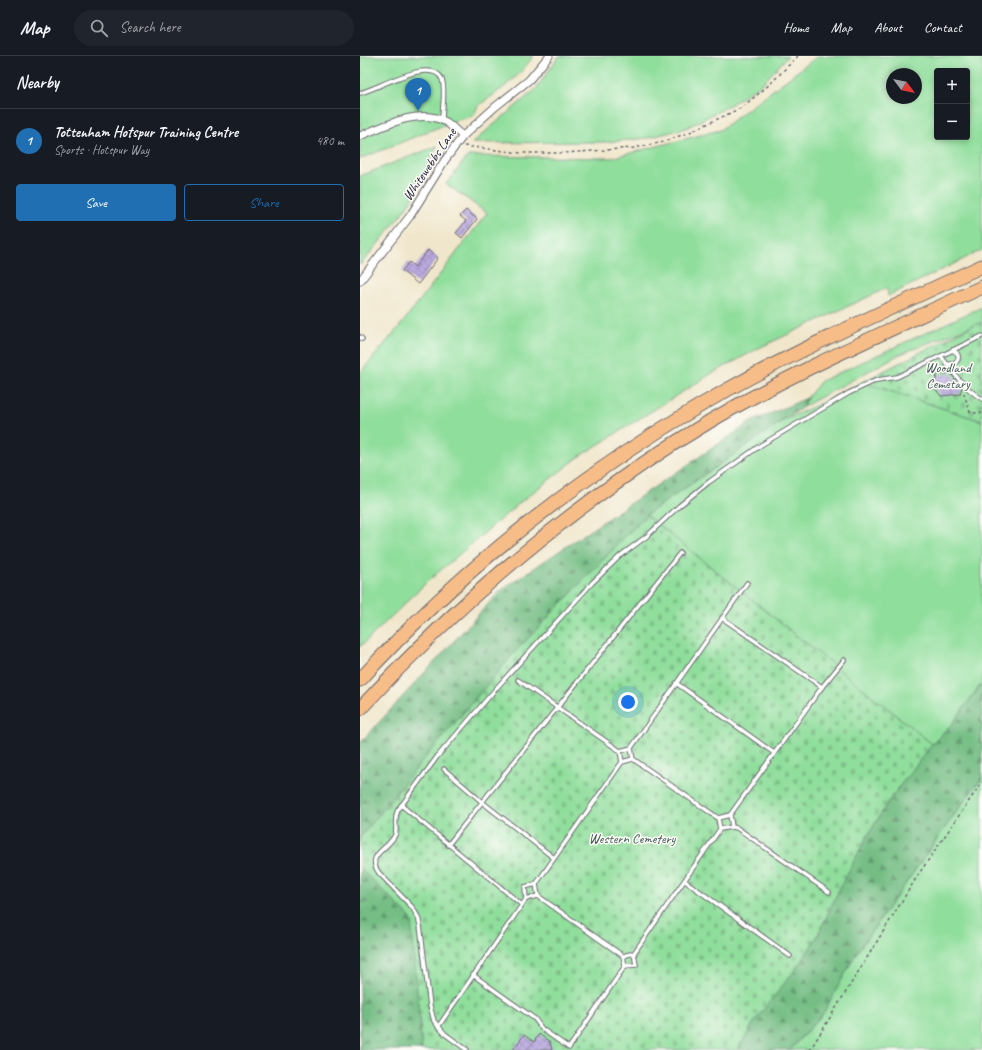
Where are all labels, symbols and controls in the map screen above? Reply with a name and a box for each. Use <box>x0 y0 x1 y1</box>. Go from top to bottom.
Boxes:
search box <box>74 10 354 46</box>
text: Map <box>20 16 50 40</box>
icon: search <box>88 17 110 39</box>
text: Search here <box>120 18 181 37</box>
text: Home <box>783 19 809 36</box>
text: Map <box>831 19 852 36</box>
text: About <box>874 19 902 36</box>
text: Contact <box>924 19 962 36</box>
north arrow <box>886 68 922 104</box>
map controls <box>934 68 970 140</box>
button: + <box>934 68 970 104</box>
text: Nearby <box>16 72 59 93</box>
pin: 1 <box>405 78 431 111</box>
button: − <box>934 104 970 140</box>
text: Tottenham Hotspur Training Centre <box>54 123 238 142</box>
street label: Whitewebbs Lane <box>399 124 461 204</box>
text: 1 <box>26 133 32 149</box>
text: 480 m <box>316 133 344 149</box>
text: Sports · Hotspur Way <box>54 142 149 158</box>
button: Save <box>16 184 176 221</box>
button: Share <box>184 184 344 221</box>
park label: Woodland Cemetary <box>925 359 973 392</box>
your location <box>618 692 638 712</box>
park label: Western Cemetery <box>589 830 677 847</box>

